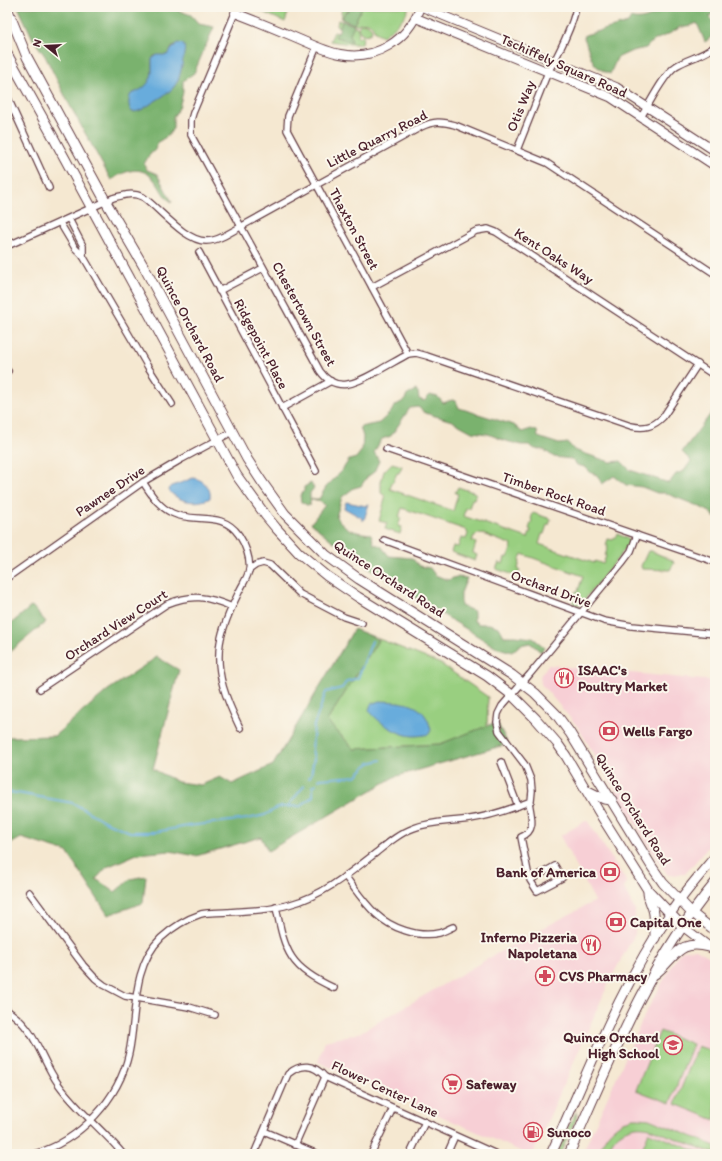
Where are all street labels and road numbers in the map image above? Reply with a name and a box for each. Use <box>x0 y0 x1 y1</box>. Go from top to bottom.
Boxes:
street label: Tschiffely Square Road <box>498 30 630 102</box>
street label: Otis Way <box>503 77 539 134</box>
street label: Little Quarry Road <box>324 106 431 172</box>
street label: Thaxton Street <box>325 185 383 273</box>
street label: Kent Oaks Way <box>511 224 597 288</box>
street label: Chestertown Street <box>268 259 340 369</box>
street label: Quince Orchard Road <box>152 263 228 385</box>
street label: Ridgepoint Place <box>230 296 292 392</box>
street label: Pawnee Drive <box>72 461 148 520</box>
street label: Timber Rock Road <box>500 468 608 520</box>
street label: Quince Orchard Road <box>330 537 448 622</box>
street label: Orchard Drive <box>508 567 594 612</box>
street label: Orchard View Court <box>62 585 170 665</box>
street label: Quince Orchard Road <box>592 750 675 869</box>
street label: Flower Center Lane <box>329 1057 441 1121</box>

